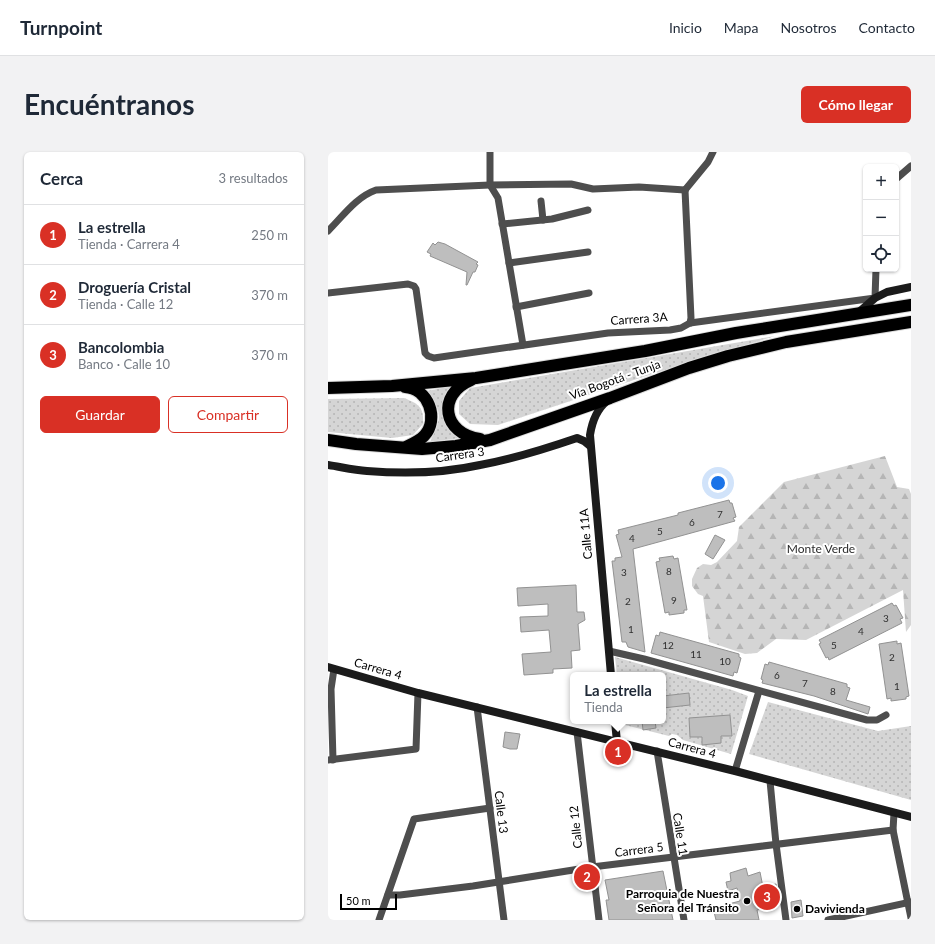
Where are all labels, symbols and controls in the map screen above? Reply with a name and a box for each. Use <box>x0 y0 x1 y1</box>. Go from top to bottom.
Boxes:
text: Turnpoint <box>20 16 102 39</box>
text: Inicio <box>669 19 702 36</box>
text: Mapa <box>724 19 758 36</box>
text: Nosotros <box>780 19 837 36</box>
text: Contacto <box>859 19 915 36</box>
button: Cómo llegar <box>801 86 911 123</box>
text: Encuéntranos <box>24 87 195 121</box>
map controls <box>863 164 899 272</box>
button: + <box>863 164 899 200</box>
text: Cerca <box>40 168 83 189</box>
text: 3 resultados <box>218 170 288 186</box>
button: − <box>863 200 899 236</box>
text: La estrella <box>78 218 146 236</box>
text: 1 <box>49 227 57 243</box>
text: 250 m <box>251 227 288 243</box>
text: Tienda · Carrera 4 <box>78 236 180 252</box>
button: locate <box>863 236 899 272</box>
text: Droguería Cristal <box>78 278 191 296</box>
text: 2 <box>49 287 57 303</box>
text: 370 m <box>251 287 288 303</box>
text: Tienda · Calle 12 <box>78 296 173 312</box>
street label: Carrera 3A <box>610 309 669 328</box>
text: Bancolombia <box>78 338 164 356</box>
text: 3 <box>49 347 57 363</box>
text: 370 m <box>251 347 288 363</box>
text: Banco · Calle 10 <box>78 356 170 372</box>
street label: Vía Bogotá - Tunja <box>567 356 662 403</box>
button: Guardar <box>40 396 160 433</box>
button: Compartir <box>168 396 288 433</box>
street label: Carrera 3 <box>435 444 485 465</box>
your location <box>708 473 728 493</box>
street label: Calle 11A <box>576 507 595 560</box>
house number: 7 <box>717 508 723 520</box>
house number: 6 <box>689 516 695 528</box>
house number: 5 <box>657 525 663 537</box>
house number: 4 <box>629 532 635 544</box>
park label: Monte Verde <box>787 541 855 556</box>
house number: 8 <box>666 565 672 577</box>
house number: 3 <box>621 566 627 578</box>
house number: 9 <box>671 594 677 606</box>
house number: 2 <box>625 595 631 607</box>
house number: 3 <box>883 612 889 624</box>
house number: 1 <box>628 623 634 635</box>
house number: 4 <box>858 625 864 637</box>
house number: 12 <box>662 639 674 651</box>
house number: 5 <box>831 639 837 651</box>
house number: 11 <box>690 648 702 660</box>
house number: 2 <box>889 651 895 663</box>
street label: Carrera 4 <box>352 655 404 683</box>
house number: 10 <box>719 655 731 667</box>
house number: 6 <box>774 669 780 681</box>
popup <box>570 672 666 724</box>
house number: 7 <box>802 677 808 689</box>
house number: 1 <box>894 680 900 692</box>
text: La estrella <box>584 681 652 699</box>
house number: 8 <box>830 685 836 697</box>
text: Tienda <box>584 699 623 715</box>
street label: Carrera 4 <box>666 734 718 761</box>
pin: 1 <box>605 737 631 767</box>
street label: Calle 13 <box>491 790 512 834</box>
street label: Calle 12 <box>566 805 585 849</box>
street label: Calle 11 <box>670 812 691 856</box>
street label: Carrera 5 <box>614 839 664 860</box>
pin: 2 <box>574 862 600 892</box>
pin: 3 <box>754 882 780 912</box>
place label: Parroquia de Nuestra Señora del Tránsito <box>626 886 739 915</box>
scale bar <box>340 892 397 911</box>
text: 50 m <box>346 894 371 907</box>
marker: Parroquia de Nuestra Señora del Tránsito <box>742 896 752 906</box>
place label: Davivienda <box>805 901 865 916</box>
marker: Davivienda <box>792 904 802 914</box>

